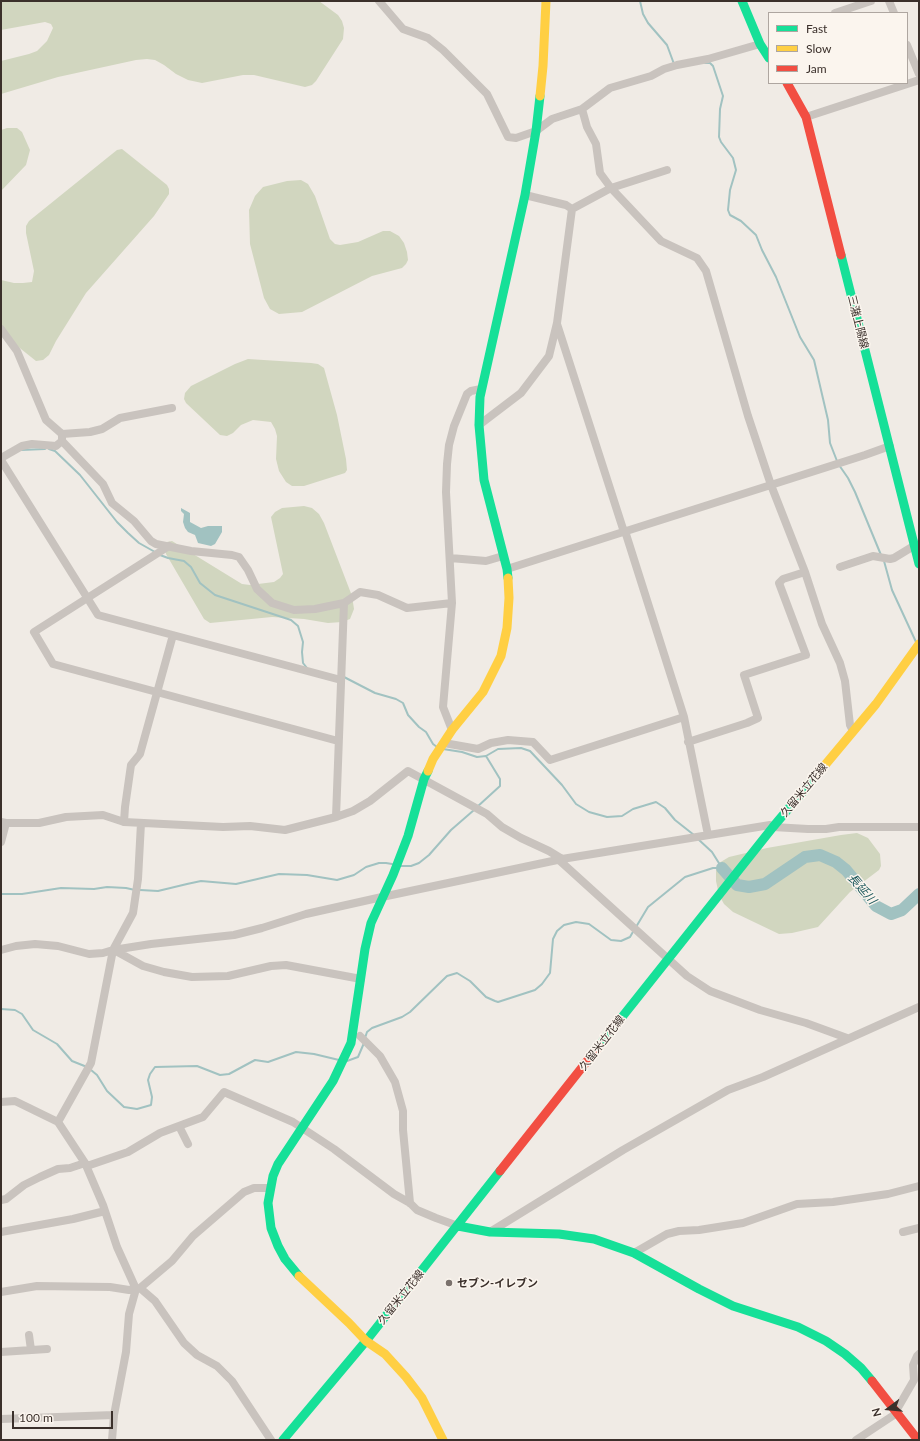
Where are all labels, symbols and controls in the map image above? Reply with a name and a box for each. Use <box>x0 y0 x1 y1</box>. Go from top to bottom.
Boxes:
legend <box>768 12 908 84</box>
text: Fast <box>806 21 827 36</box>
text: Slow <box>806 41 831 56</box>
text: Jam <box>806 61 827 76</box>
street label: 三潴上陽線 <box>845 294 871 350</box>
street label: 久留米立花線 <box>778 760 830 820</box>
water label: 長延川 <box>845 871 879 907</box>
street label: 久留米立花線 <box>576 1013 628 1073</box>
street label: 久留米立花線 <box>375 1267 427 1327</box>
place label: セブン-イレブン <box>457 1276 538 1290</box>
marker: セブン-イレブン <box>444 1278 454 1288</box>
north arrow <box>868 1389 908 1429</box>
scale bar <box>14 1403 115 1429</box>
text: N <box>869 1407 883 1418</box>
text: 100 m <box>19 1410 53 1425</box>

